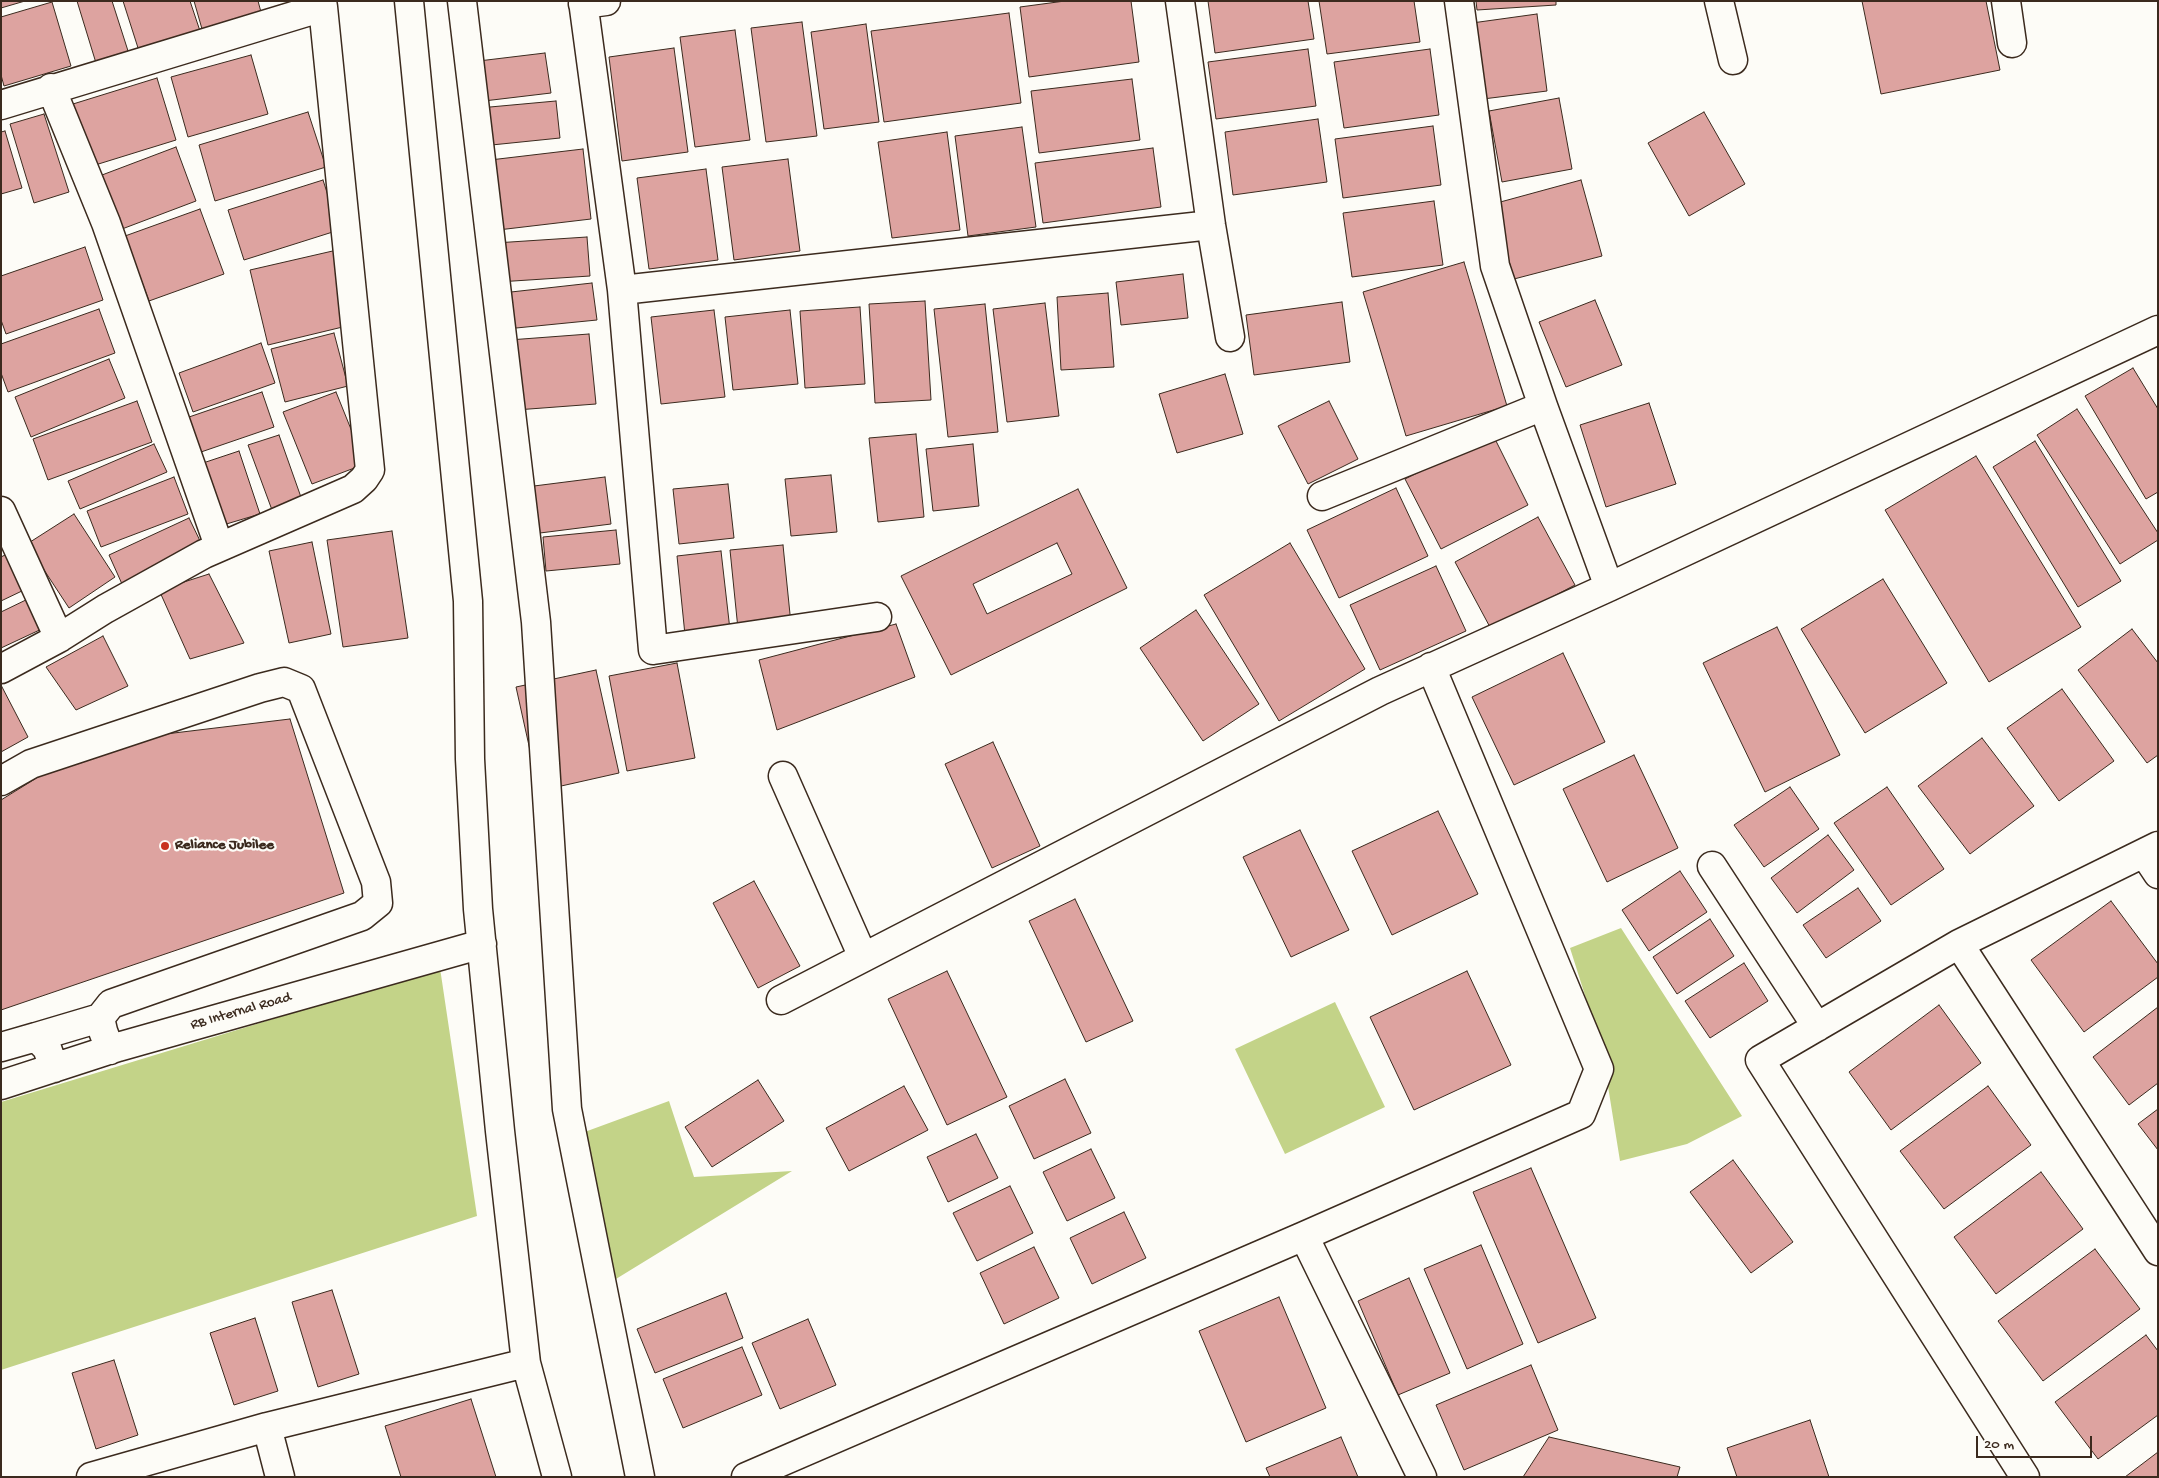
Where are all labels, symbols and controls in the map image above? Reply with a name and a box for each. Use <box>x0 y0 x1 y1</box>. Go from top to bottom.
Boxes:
place label: Reliance Jubilee <box>175 837 274 855</box>
marker: Reliance Jubilee <box>159 840 171 852</box>
street label: RB Internal Road <box>189 989 293 1035</box>
scale bar <box>1979 1426 2095 1458</box>
text: 20 m <box>1984 1436 2014 1454</box>

